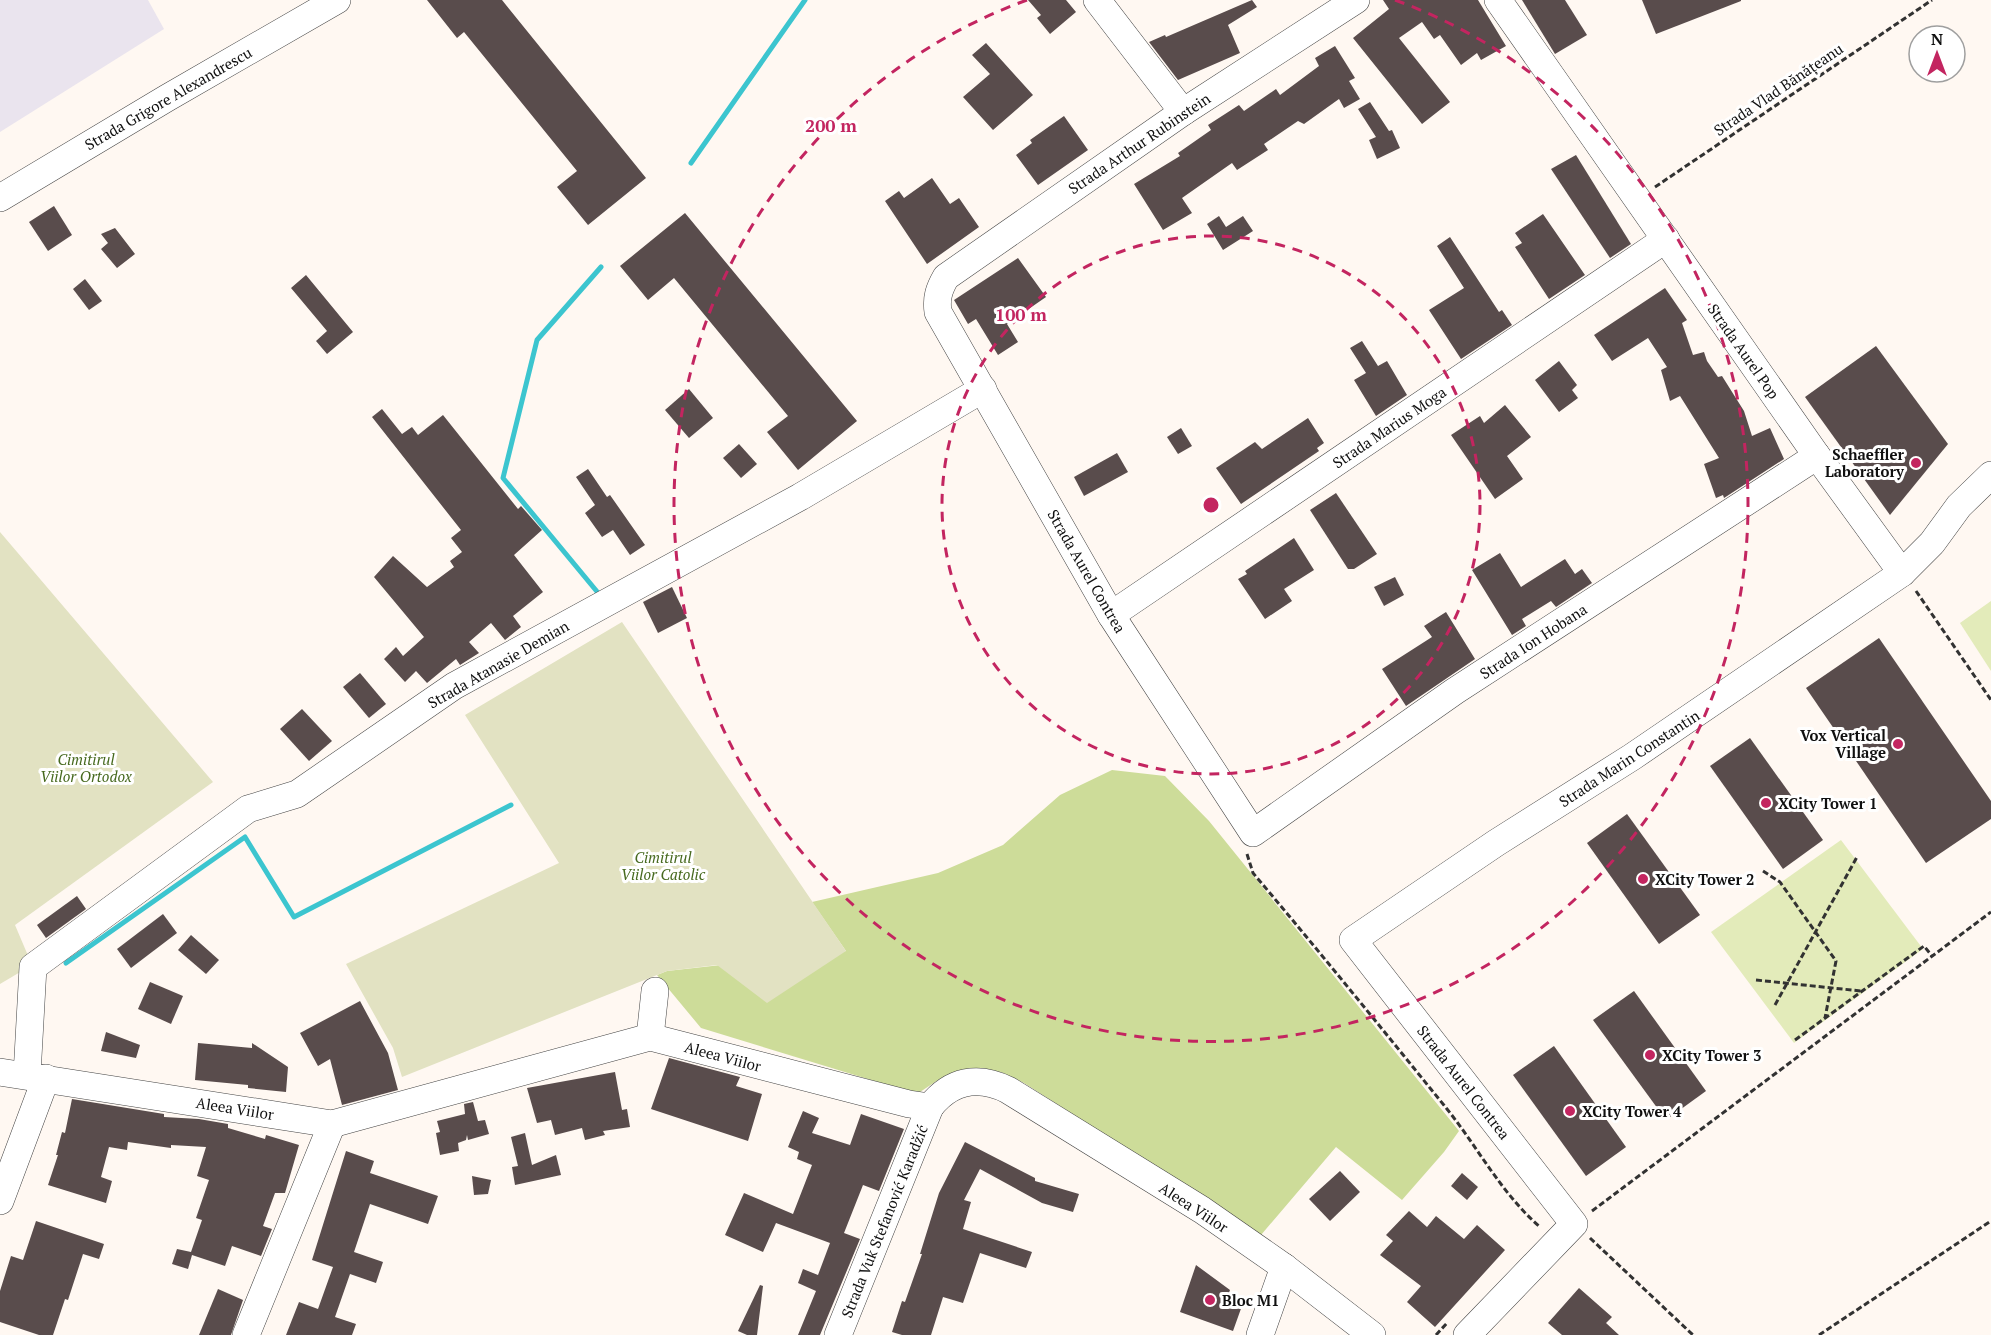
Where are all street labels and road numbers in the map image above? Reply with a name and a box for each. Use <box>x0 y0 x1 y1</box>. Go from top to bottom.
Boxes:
street label: Strada Vlad Bănățeanu <box>1709 38 1847 140</box>
street label: Strada Grigore Alexandrescu <box>81 42 256 154</box>
street label: Strada Arthur Rubinstein <box>1064 88 1214 198</box>
street label: Strada Aurel Pop <box>1704 299 1784 403</box>
street label: Strada Marius Moga <box>1328 381 1450 472</box>
street label: Strada Aurel Contrea <box>1043 506 1131 637</box>
street label: Strada Ion Hobana <box>1476 599 1591 683</box>
street label: Strada Atanasie Demian <box>424 615 572 713</box>
street label: Strada Marin Constantin <box>1555 705 1703 811</box>
street label: Strada Aurel Contrea <box>1413 1021 1515 1143</box>
street label: Aleea Viilor <box>682 1036 764 1076</box>
street label: Aleea Viilor <box>195 1092 276 1124</box>
street label: Strada Vuk Stefanović Karadžić <box>836 1122 932 1320</box>
street label: Aleea Viilor <box>1156 1177 1233 1237</box>

